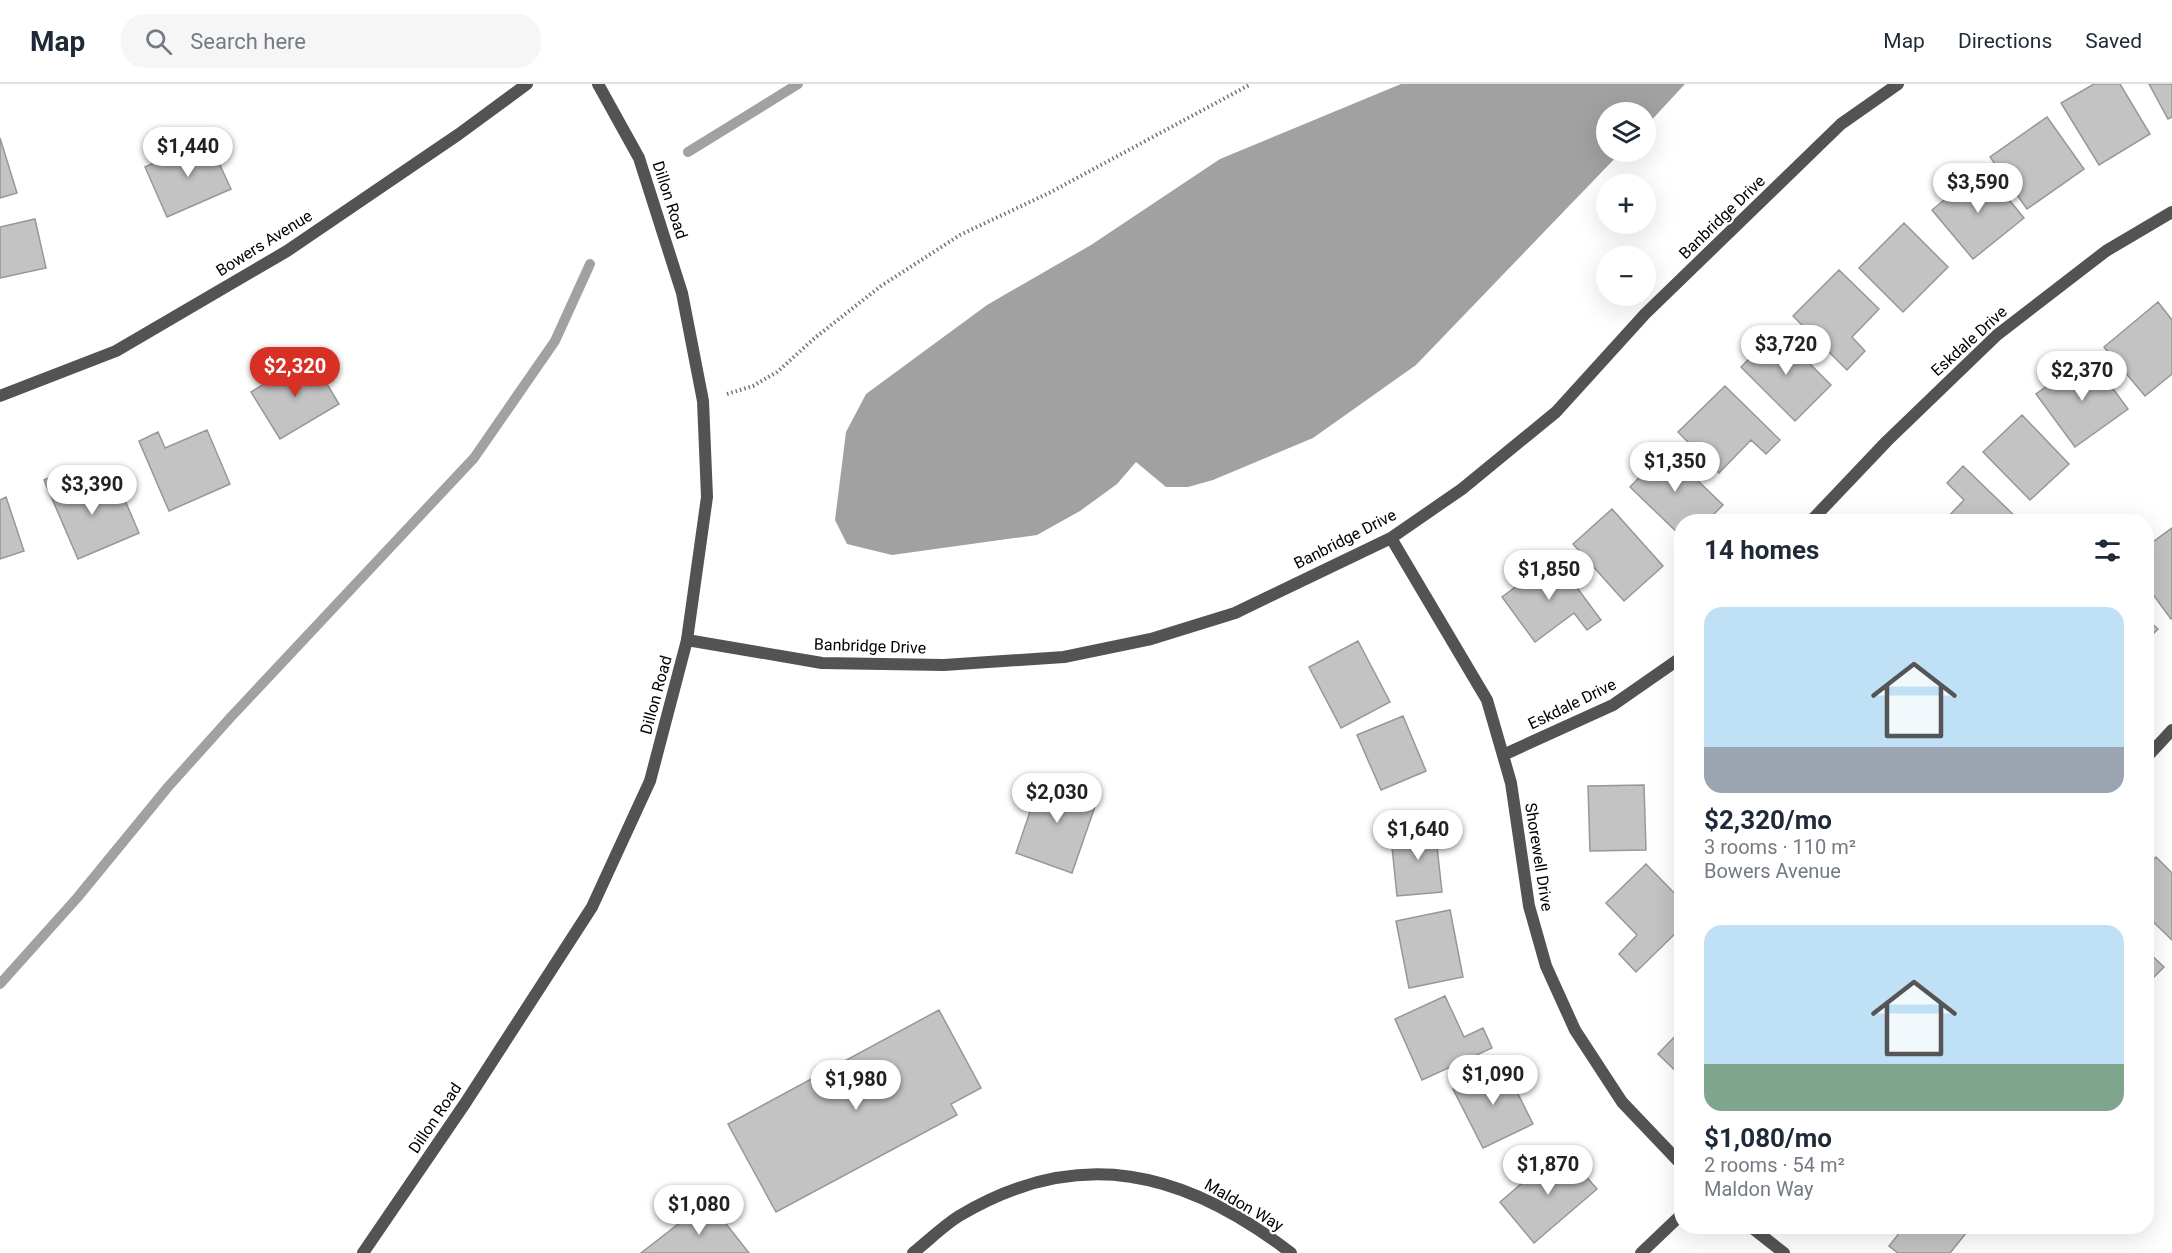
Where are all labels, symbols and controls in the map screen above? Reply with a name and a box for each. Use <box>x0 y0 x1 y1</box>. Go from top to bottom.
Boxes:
search box <box>121 14 541 68</box>
text: Map <box>30 25 85 58</box>
icon: search <box>142 25 175 58</box>
text: Search here <box>190 29 306 54</box>
text: Map <box>1883 29 1925 53</box>
text: Directions <box>1958 29 2052 53</box>
text: Saved <box>2085 29 2142 53</box>
map controls <box>1596 102 1656 306</box>
button: layers <box>1596 102 1656 162</box>
pin: $1,440 <box>139 127 237 178</box>
text: $1,440 <box>157 134 219 158</box>
street label: Dillon Road <box>648 159 692 241</box>
pin: $3,590 <box>1929 163 2027 214</box>
text: $3,590 <box>1947 170 2009 194</box>
street label: Banbridge Drive <box>1675 171 1769 263</box>
button: + <box>1596 174 1656 234</box>
street label: Bowers Avenue <box>213 206 315 280</box>
button: − <box>1596 246 1656 306</box>
street label: Eskdale Drive <box>1927 302 2011 380</box>
pin: $3,720 <box>1737 325 1835 376</box>
text: $3,720 <box>1755 332 1817 356</box>
pin: $2,320 <box>246 347 344 398</box>
pin: $2,370 <box>2033 351 2131 402</box>
text: $2,320 <box>264 354 326 378</box>
text: $2,370 <box>2051 358 2113 382</box>
pin: $1,350 <box>1626 442 1724 493</box>
text: $1,350 <box>1644 449 1706 473</box>
pin: $3,390 <box>43 465 141 516</box>
text: $3,390 <box>61 472 123 496</box>
street label: Banbridge Drive <box>1291 505 1399 573</box>
icon: filters <box>2091 534 2124 567</box>
text: 14 homes <box>1704 535 1819 565</box>
pin: $1,850 <box>1500 550 1598 601</box>
text: $1,850 <box>1518 557 1580 581</box>
street label: Banbridge Drive <box>814 635 926 657</box>
icon: home <box>1860 646 1968 754</box>
street label: Dillon Road <box>636 654 676 736</box>
street label: Eskdale Drive <box>1525 675 1619 733</box>
pin: $2,030 <box>1008 773 1106 824</box>
text: $2,030 <box>1026 780 1088 804</box>
street label: Shorewell Drive <box>1521 801 1557 913</box>
text: $2,320/mo <box>1704 805 1832 835</box>
pin: $1,640 <box>1369 810 1467 861</box>
text: $1,640 <box>1387 817 1449 841</box>
text: 3 rooms · 110 m² <box>1704 835 1856 859</box>
text: Bowers Avenue <box>1704 859 1841 883</box>
icon: home <box>1860 964 1968 1072</box>
pin: $1,090 <box>1444 1055 1542 1106</box>
pin: $1,980 <box>807 1060 905 1111</box>
text: $1,090 <box>1462 1062 1524 1086</box>
text: $1,980 <box>825 1067 887 1091</box>
street label: Dillon Road <box>405 1079 465 1157</box>
text: $1,080/mo <box>1704 1123 1832 1153</box>
pin: $1,870 <box>1499 1145 1597 1196</box>
text: $1,870 <box>1517 1152 1579 1176</box>
text: 2 rooms · 54 m² <box>1704 1153 1845 1177</box>
street label: Maldon Way <box>1201 1175 1287 1235</box>
text: Maldon Way <box>1704 1177 1814 1201</box>
pin: $1,080 <box>650 1185 748 1236</box>
text: $1,080 <box>668 1192 730 1216</box>

